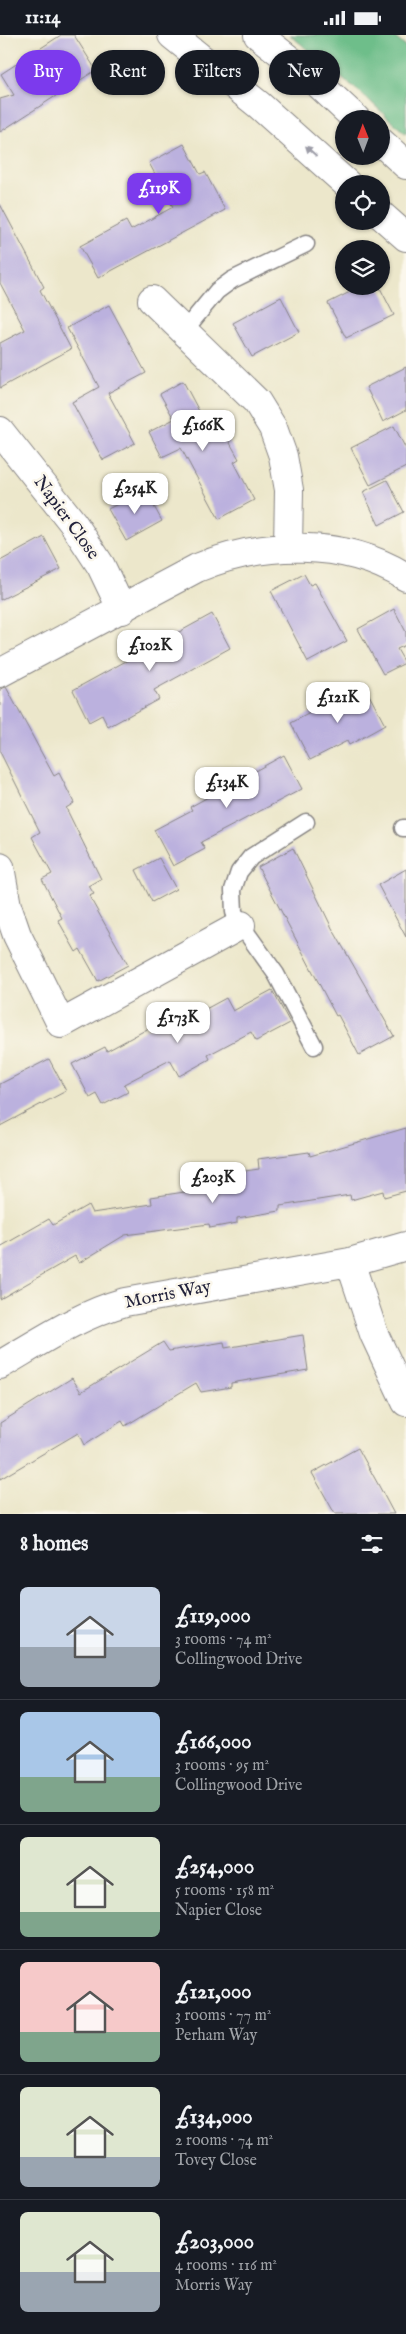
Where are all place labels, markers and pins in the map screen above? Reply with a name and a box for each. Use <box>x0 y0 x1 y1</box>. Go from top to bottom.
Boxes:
pin: £119K <box>124 173 194 215</box>
pin: £166K <box>168 409 238 452</box>
pin: £254K <box>100 473 170 515</box>
pin: £102K <box>115 629 185 672</box>
pin: £121K <box>303 681 373 724</box>
pin: £134K <box>192 767 262 809</box>
pin: £173K <box>143 1001 213 1044</box>
pin: £203K <box>178 1161 248 1204</box>

